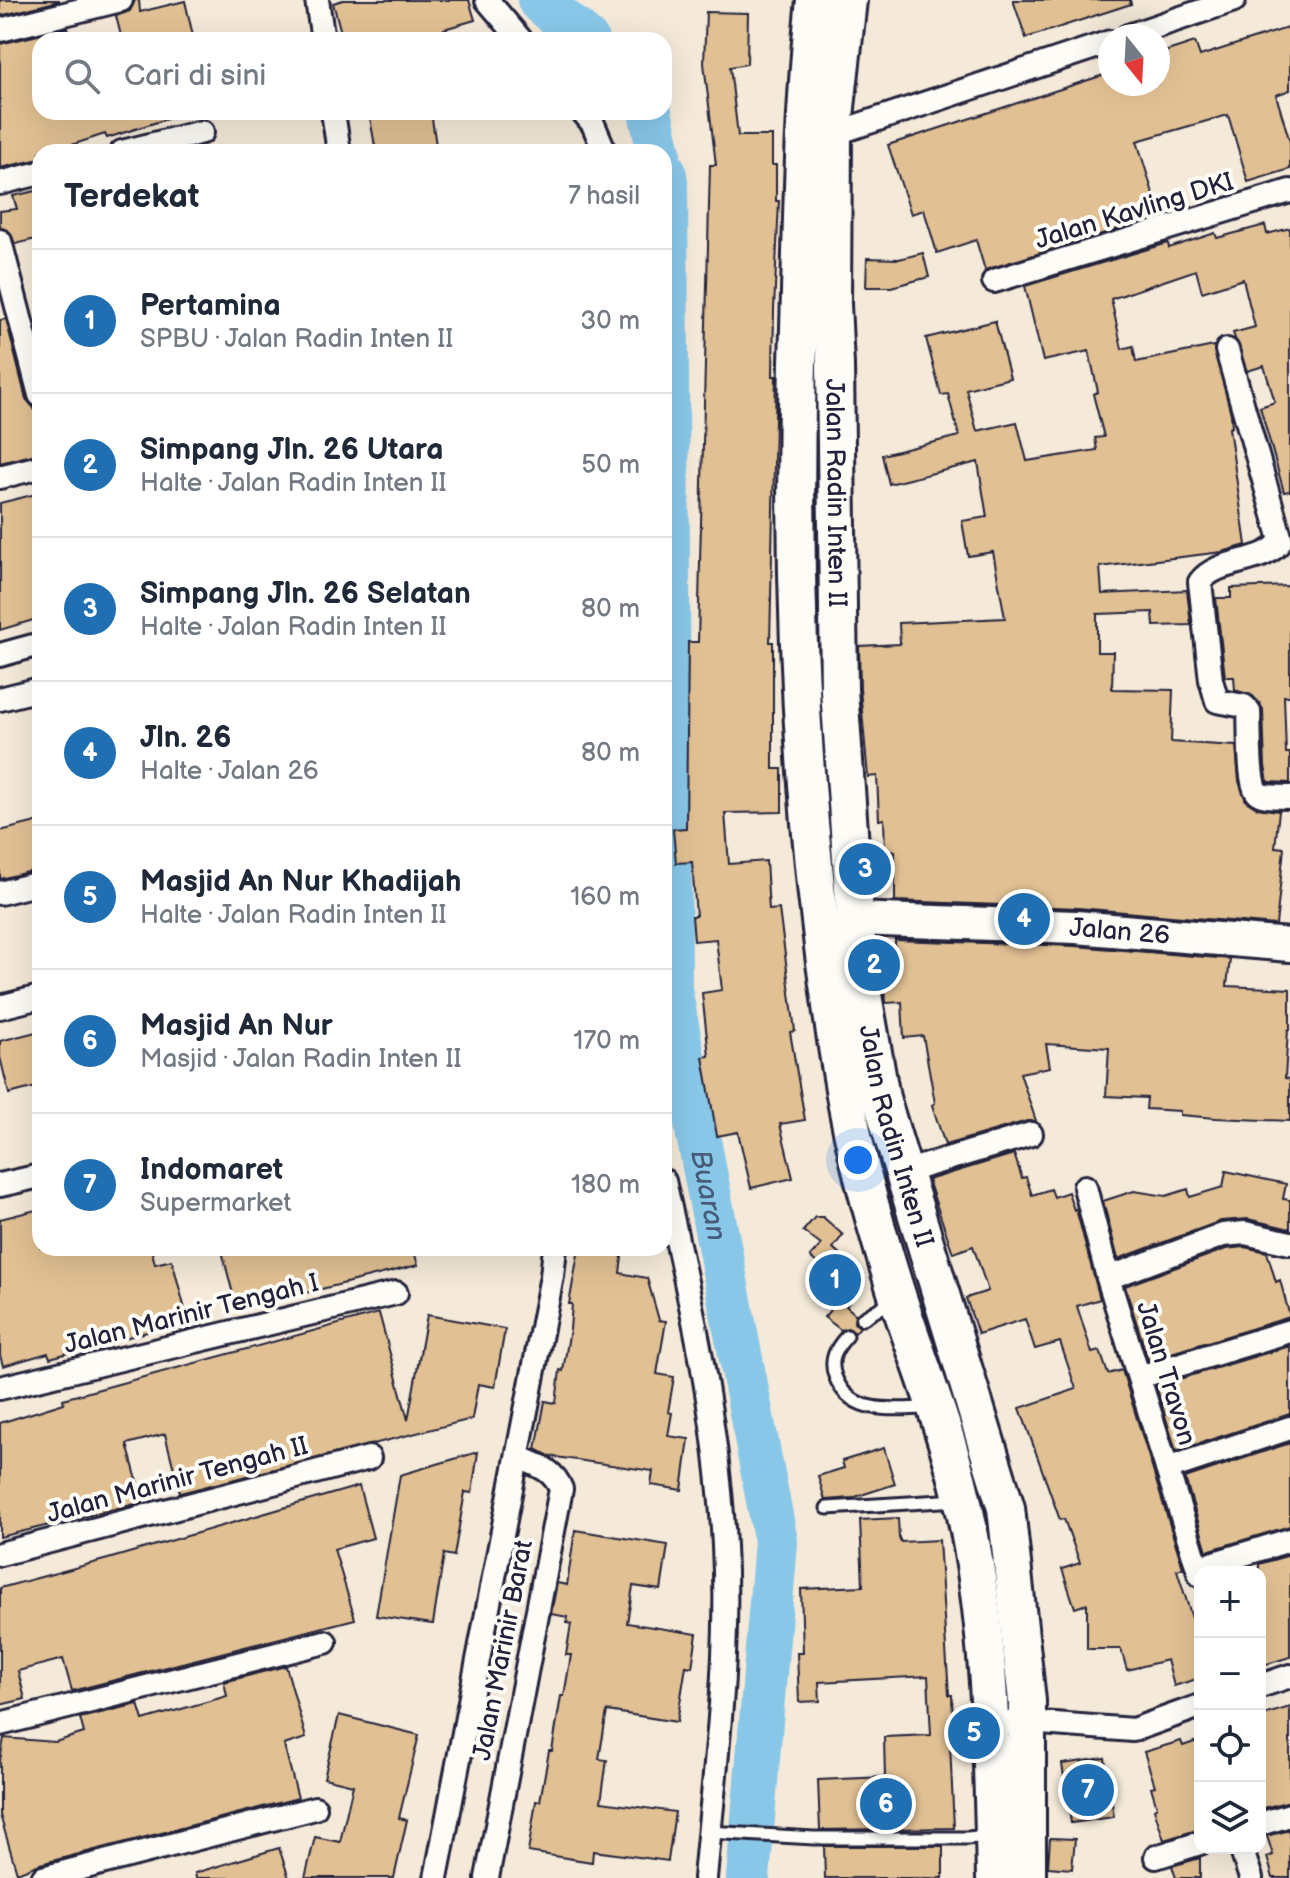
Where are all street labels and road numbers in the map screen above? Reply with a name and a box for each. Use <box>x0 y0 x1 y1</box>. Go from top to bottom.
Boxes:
street label: Jalan Kavling DKI <box>1031 167 1237 256</box>
street label: Jalan Radin Inten II <box>818 378 852 608</box>
street label: Jalan 26 <box>1069 913 1171 952</box>
street label: Jalan Radin Inten II <box>852 1023 940 1251</box>
street label: Jalan Marinir Tengah I <box>61 1268 322 1361</box>
street label: Jalan Travon <box>1129 1298 1202 1449</box>
street label: Jalan Marinir Tengah II <box>43 1431 311 1530</box>
street label: Jalan Marinir Barat <box>467 1538 540 1763</box>

